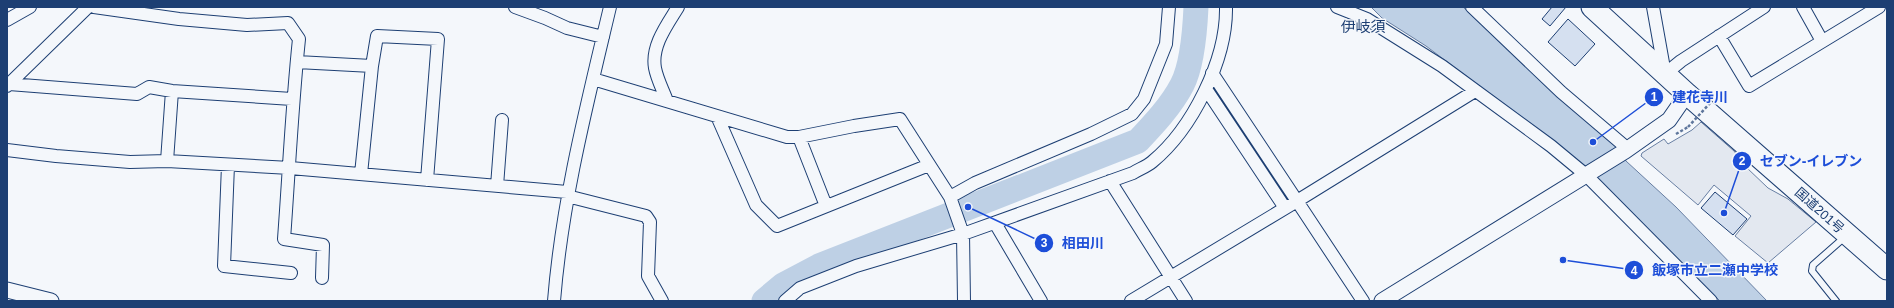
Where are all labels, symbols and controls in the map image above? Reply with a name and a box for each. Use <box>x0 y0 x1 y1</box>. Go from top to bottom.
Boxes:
district label: 伊岐須 <box>1340 18 1386 35</box>
callout: 建花寺川 <box>1644 84 1736 110</box>
text: 建花寺川 <box>1672 89 1728 105</box>
text: 1 <box>1651 90 1658 104</box>
callout: セブン-イレブン <box>1732 148 1870 174</box>
text: セブン-イレブン <box>1760 153 1862 169</box>
text: 2 <box>1739 154 1746 168</box>
street label: 国道201号 <box>1792 184 1847 236</box>
callout: 相田川 <box>1034 230 1112 256</box>
text: 相田川 <box>1062 235 1104 251</box>
text: 3 <box>1041 236 1048 250</box>
callout: 飯塚市立二瀬中学校 <box>1624 257 1786 283</box>
text: 飯塚市立二瀬中学校 <box>1652 262 1778 278</box>
text: 4 <box>1631 264 1638 278</box>

